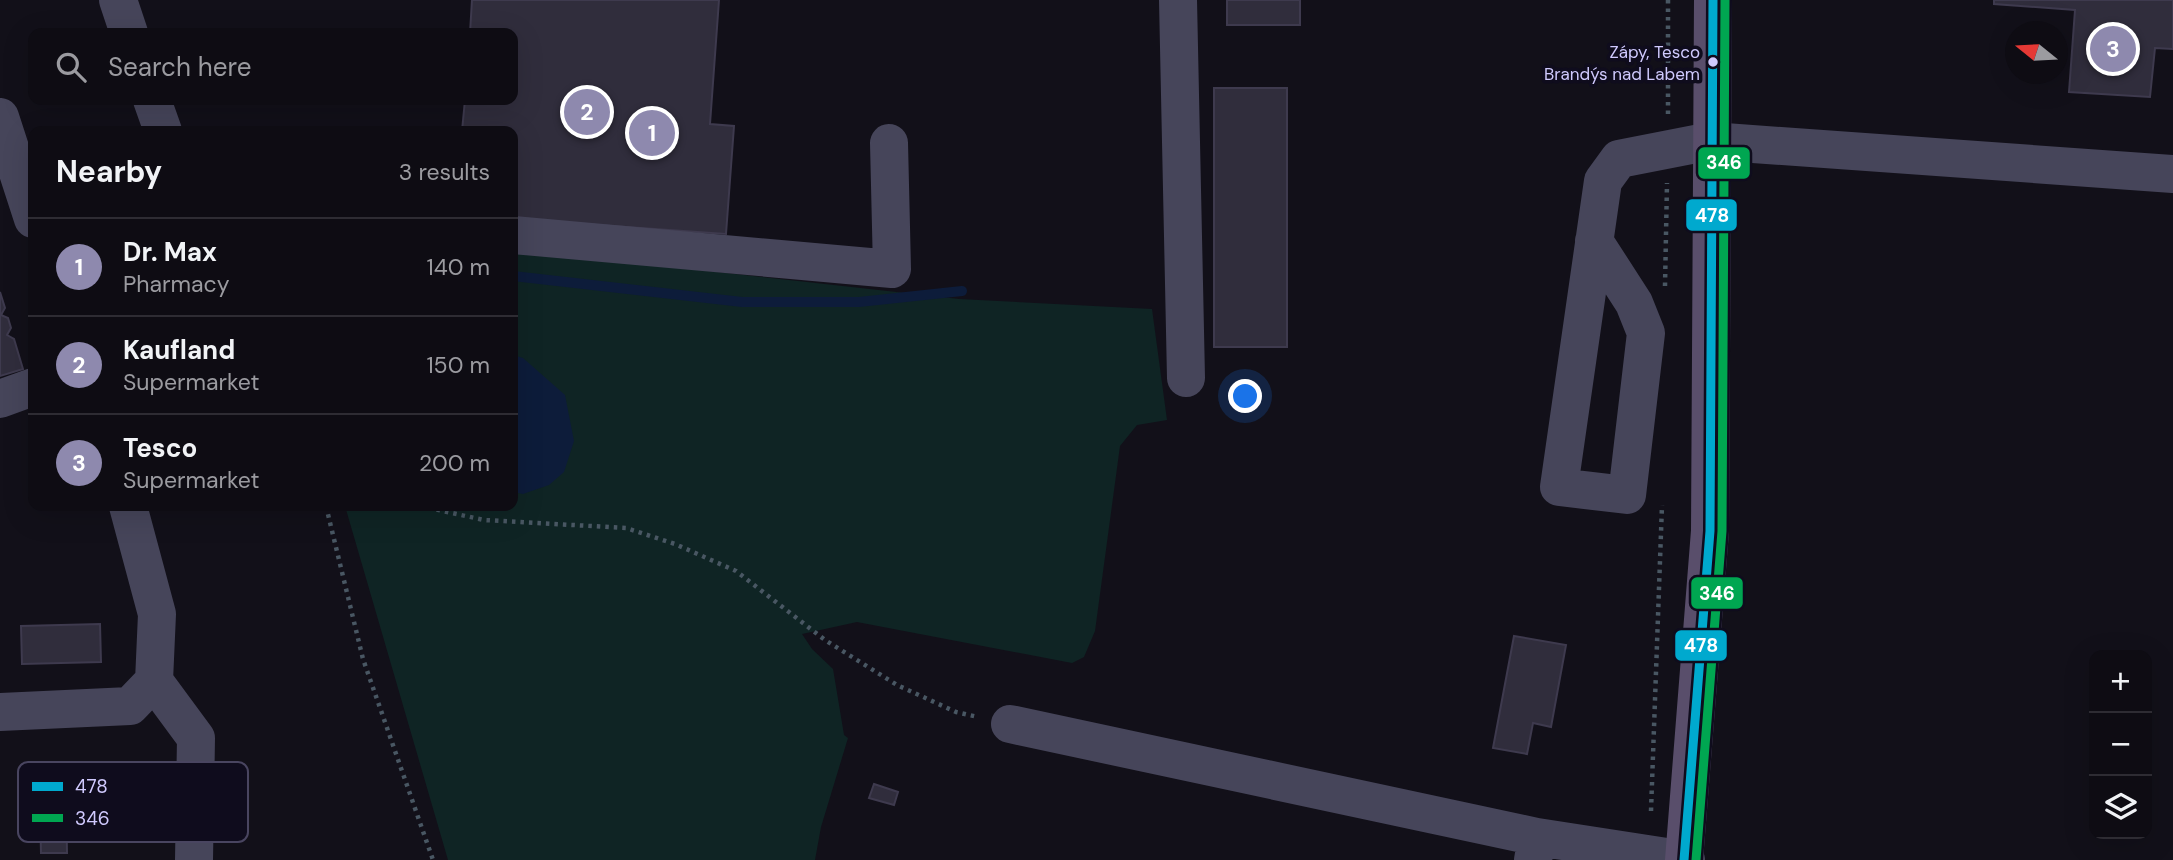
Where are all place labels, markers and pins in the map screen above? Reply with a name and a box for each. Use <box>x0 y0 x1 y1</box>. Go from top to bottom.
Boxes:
pin: 3 <box>2090 23 2136 75</box>
place label: Zápy, Tesco Brandýs nad Labem <box>1544 41 1700 85</box>
marker: Zápy, Tesco Brandýs nad Labem <box>1706 55 1720 69</box>
pin: 2 <box>564 86 610 138</box>
pin: 1 <box>629 107 675 159</box>

